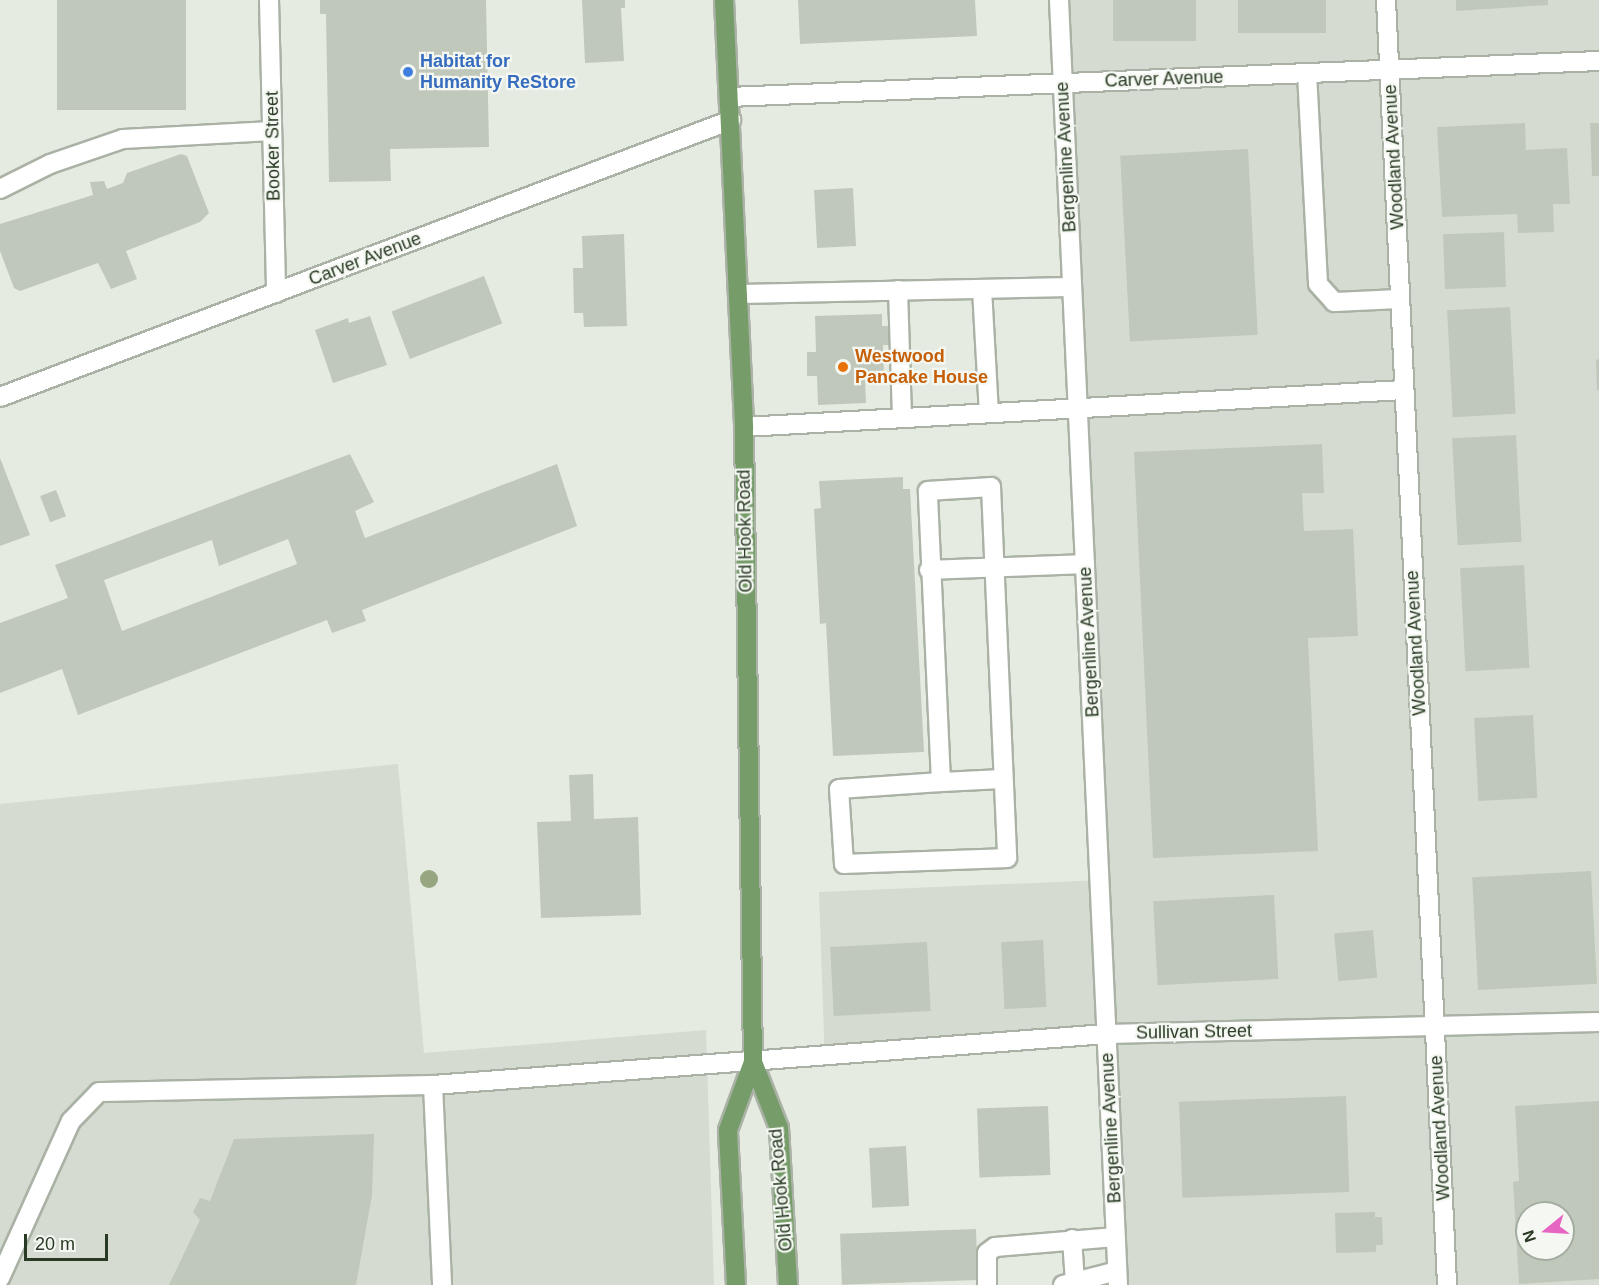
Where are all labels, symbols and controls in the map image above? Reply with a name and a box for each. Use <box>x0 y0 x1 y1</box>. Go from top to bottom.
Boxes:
place label: Habitat for Humanity ReStore <box>420 51 576 94</box>
marker: Habitat for Humanity ReStore <box>401 65 415 79</box>
street label: Carver Avenue <box>1104 66 1224 92</box>
street label: Bergenline Avenue <box>1051 81 1081 233</box>
street label: Woodland Avenue <box>1379 83 1409 231</box>
street label: Booker Street <box>261 91 285 201</box>
street label: Carver Avenue <box>305 227 425 291</box>
place label: Westwood Pancake House <box>855 346 988 388</box>
marker: Westwood Pancake House <box>836 360 850 374</box>
street label: Old Hook Road <box>733 469 757 593</box>
street label: Bergenline Avenue <box>1074 566 1104 718</box>
street label: Woodland Avenue <box>1401 569 1431 717</box>
street label: Sullivan Street <box>1136 1020 1252 1044</box>
street label: Bergenline Avenue <box>1096 1052 1126 1204</box>
street label: Woodland Avenue <box>1425 1054 1455 1202</box>
street label: Old Hook Road <box>765 1128 797 1252</box>
north arrow <box>1515 1201 1575 1261</box>
scale bar <box>27 1222 111 1260</box>
text: N <box>1519 1228 1539 1244</box>
text: 20 m <box>35 1234 75 1254</box>

